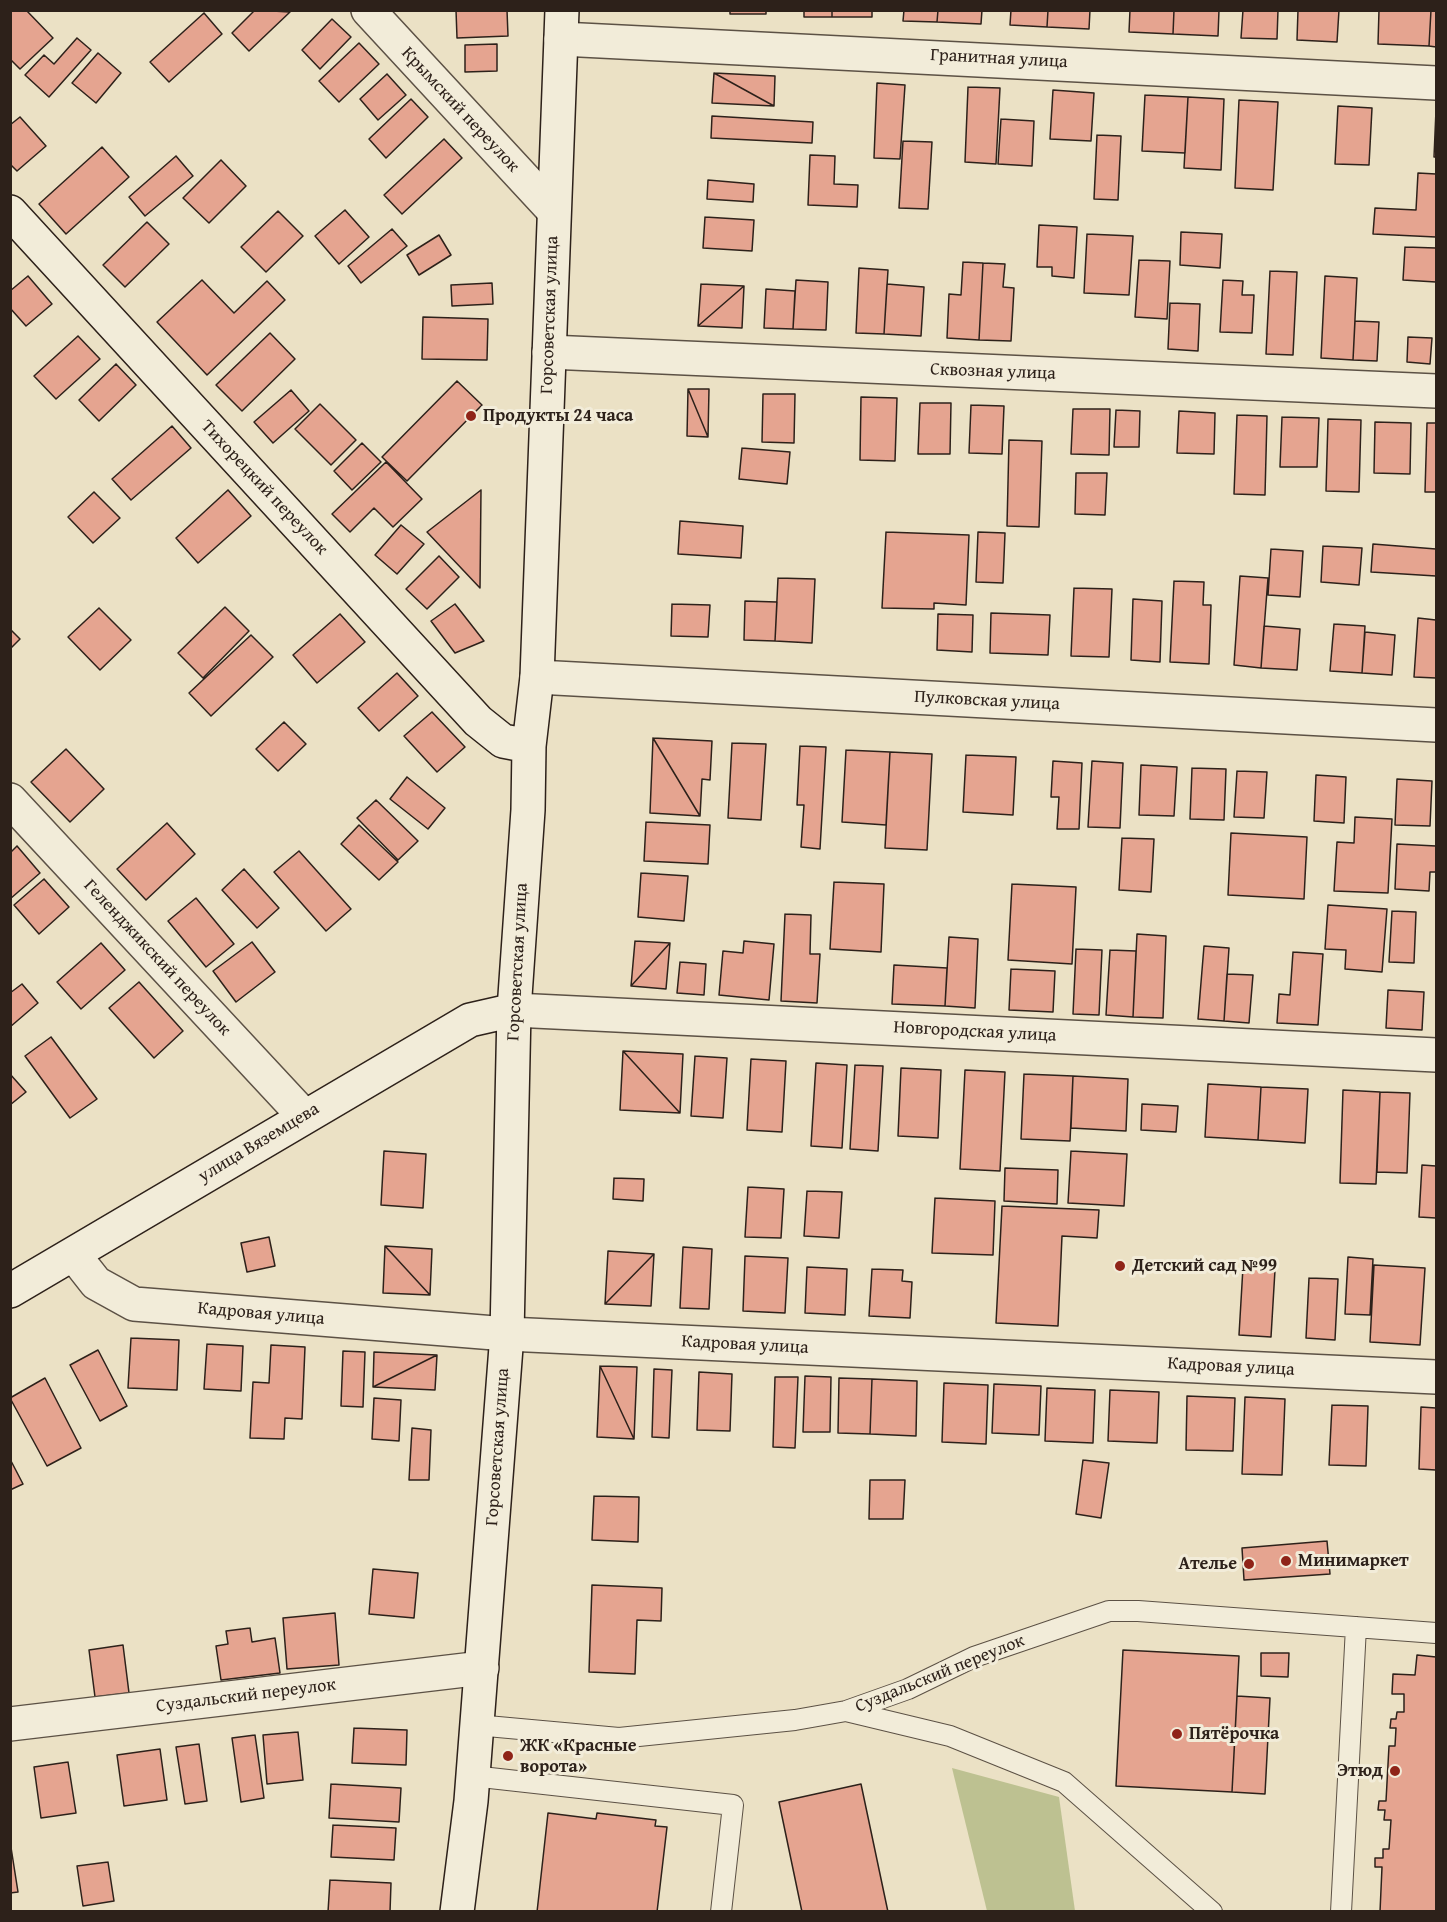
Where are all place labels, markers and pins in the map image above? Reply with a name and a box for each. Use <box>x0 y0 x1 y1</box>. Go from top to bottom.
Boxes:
place label: Продукты 24 часа <box>483 405 633 427</box>
marker: Продукты 24 часа <box>464 409 478 423</box>
place label: Детский сад №99 <box>1132 1255 1277 1277</box>
marker: Детский сад №99 <box>1113 1259 1127 1273</box>
place label: Минимаркет <box>1298 1550 1409 1572</box>
place label: Ателье <box>1178 1553 1237 1575</box>
marker: Минимаркет <box>1279 1554 1293 1568</box>
marker: Ателье <box>1242 1557 1256 1571</box>
place label: Пятёрочка <box>1189 1723 1279 1745</box>
marker: Пятёрочка <box>1170 1727 1184 1741</box>
place label: ЖК «Красные ворота» <box>520 1735 637 1778</box>
marker: ЖК «Красные ворота» <box>501 1749 515 1763</box>
place label: Этюд <box>1337 1760 1383 1782</box>
marker: Этюд <box>1388 1764 1402 1778</box>

